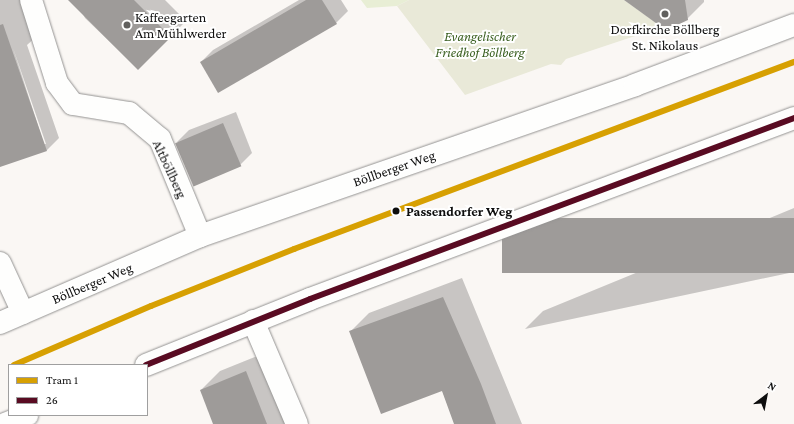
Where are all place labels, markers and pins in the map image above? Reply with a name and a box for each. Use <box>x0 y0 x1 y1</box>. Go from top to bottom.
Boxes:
place label: Kaffeegarten Am Mühlwerder <box>135 9 227 42</box>
marker: Dorfkirche Böllberg St. Nikolaus <box>660 9 670 19</box>
marker: Kaffeegarten Am Mühlwerder <box>122 20 132 30</box>
place label: Dorfkirche Böllberg St. Nikolaus <box>610 21 720 54</box>
place label: Passendorfer Weg <box>406 203 512 219</box>
marker: Passendorfer Weg <box>389 204 403 218</box>

